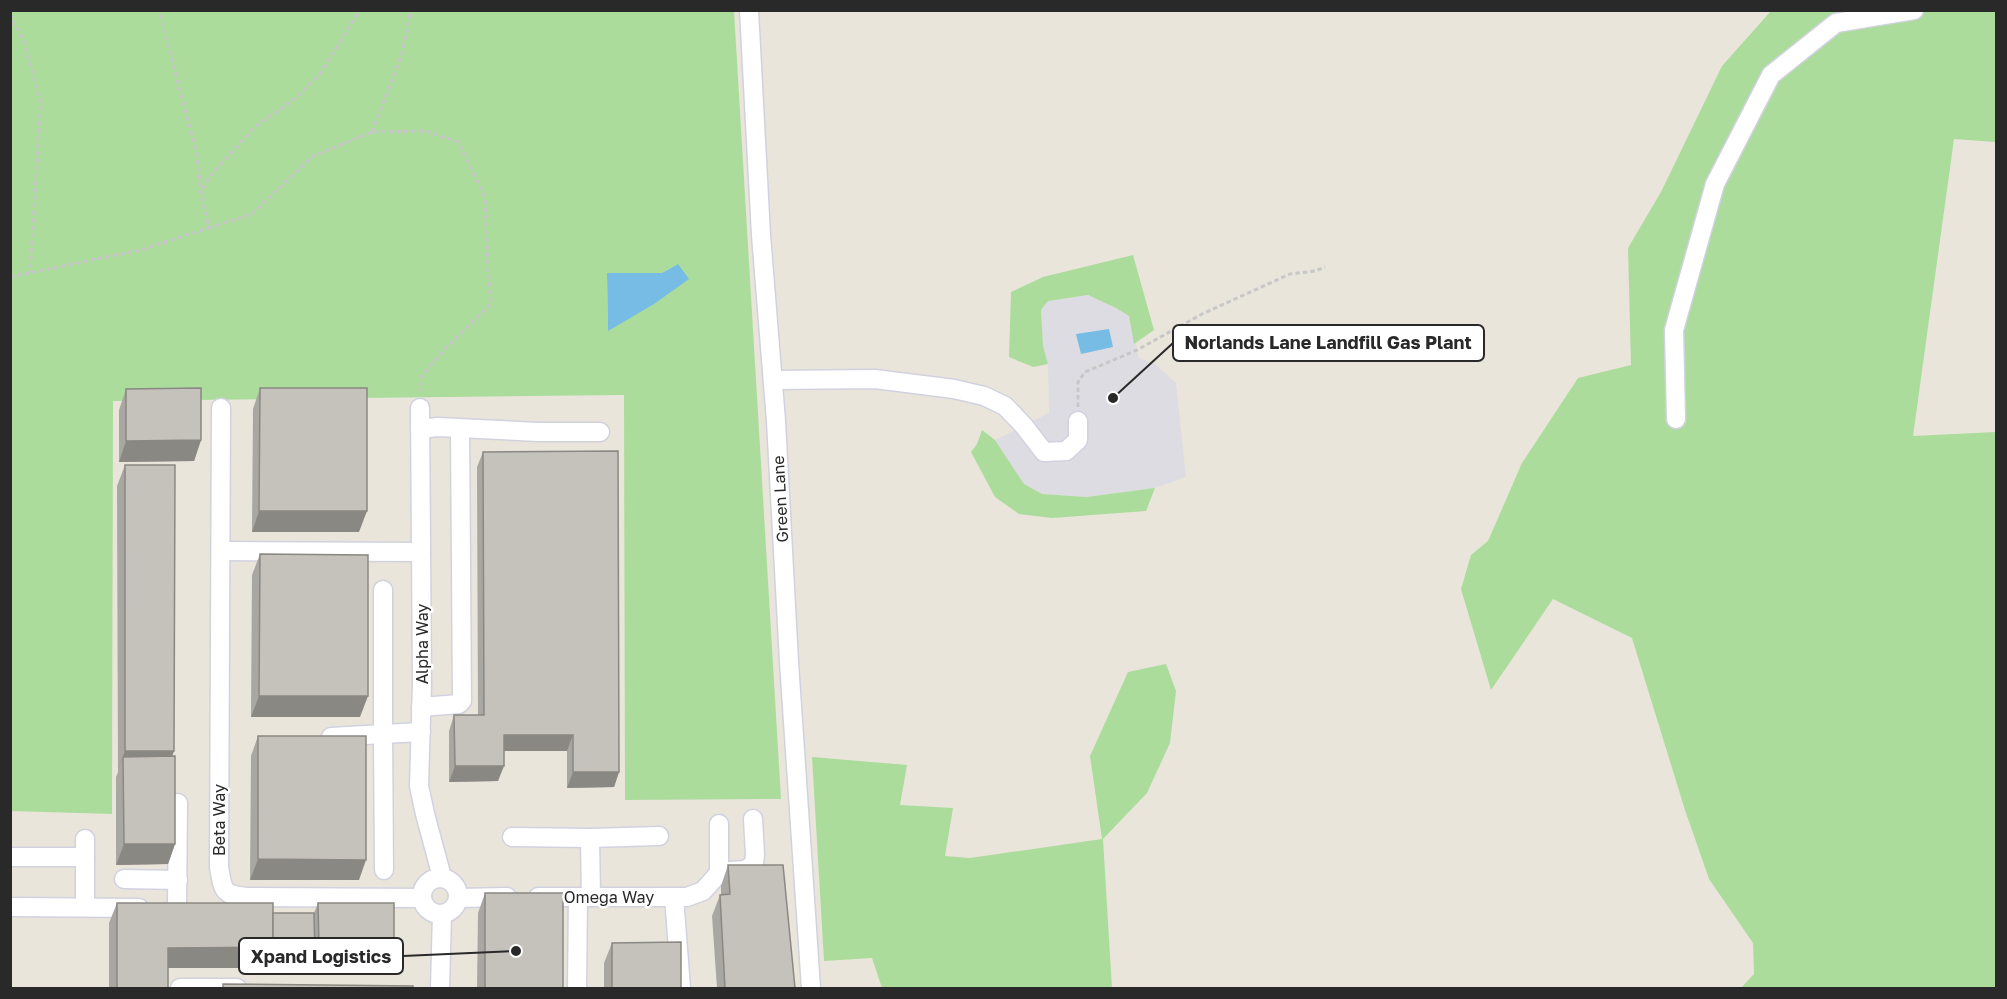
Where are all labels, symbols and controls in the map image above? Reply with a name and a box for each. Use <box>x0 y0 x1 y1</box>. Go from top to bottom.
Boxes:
callout: Norlands Lane Landfill Gas Plant <box>1173 325 1484 361</box>
text: Norlands Lane Landfill Gas Plant <box>1184 331 1472 353</box>
street label: Green Lane <box>768 455 792 543</box>
street label: Alpha Way <box>412 604 432 684</box>
street label: Beta Way <box>209 784 229 856</box>
street label: Omega Way <box>564 887 654 907</box>
callout: Xpand Logistics <box>239 938 403 974</box>
text: Xpand Logistics <box>251 945 391 967</box>

